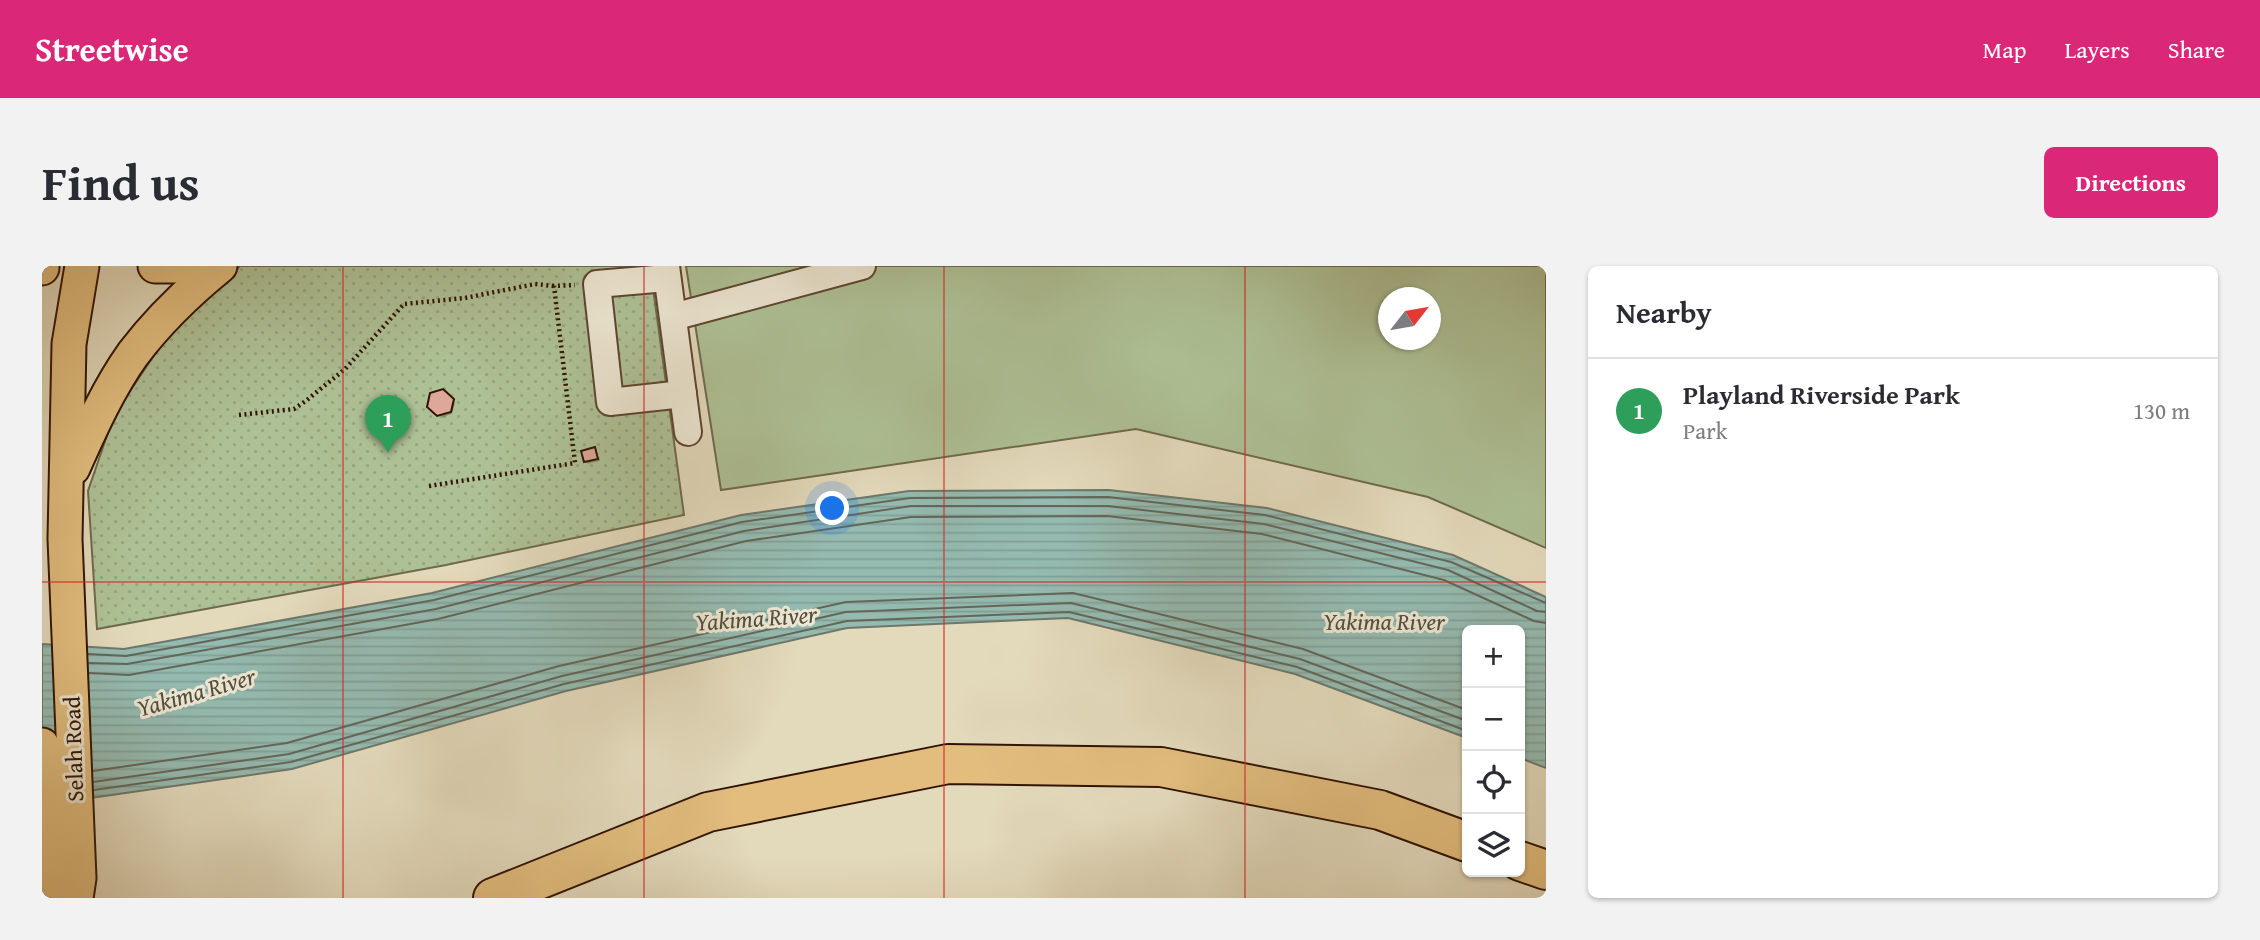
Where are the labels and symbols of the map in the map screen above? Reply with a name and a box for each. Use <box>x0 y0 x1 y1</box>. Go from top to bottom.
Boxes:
north arrow <box>1378 287 1441 350</box>
pin: 1 <box>365 395 411 453</box>
your location <box>815 491 849 525</box>
water label: Yakima River <box>694 596 819 640</box>
water label: Yakima River <box>1323 604 1446 639</box>
water label: Yakima River <box>132 658 261 726</box>
street label: Selah Road <box>55 695 91 802</box>

